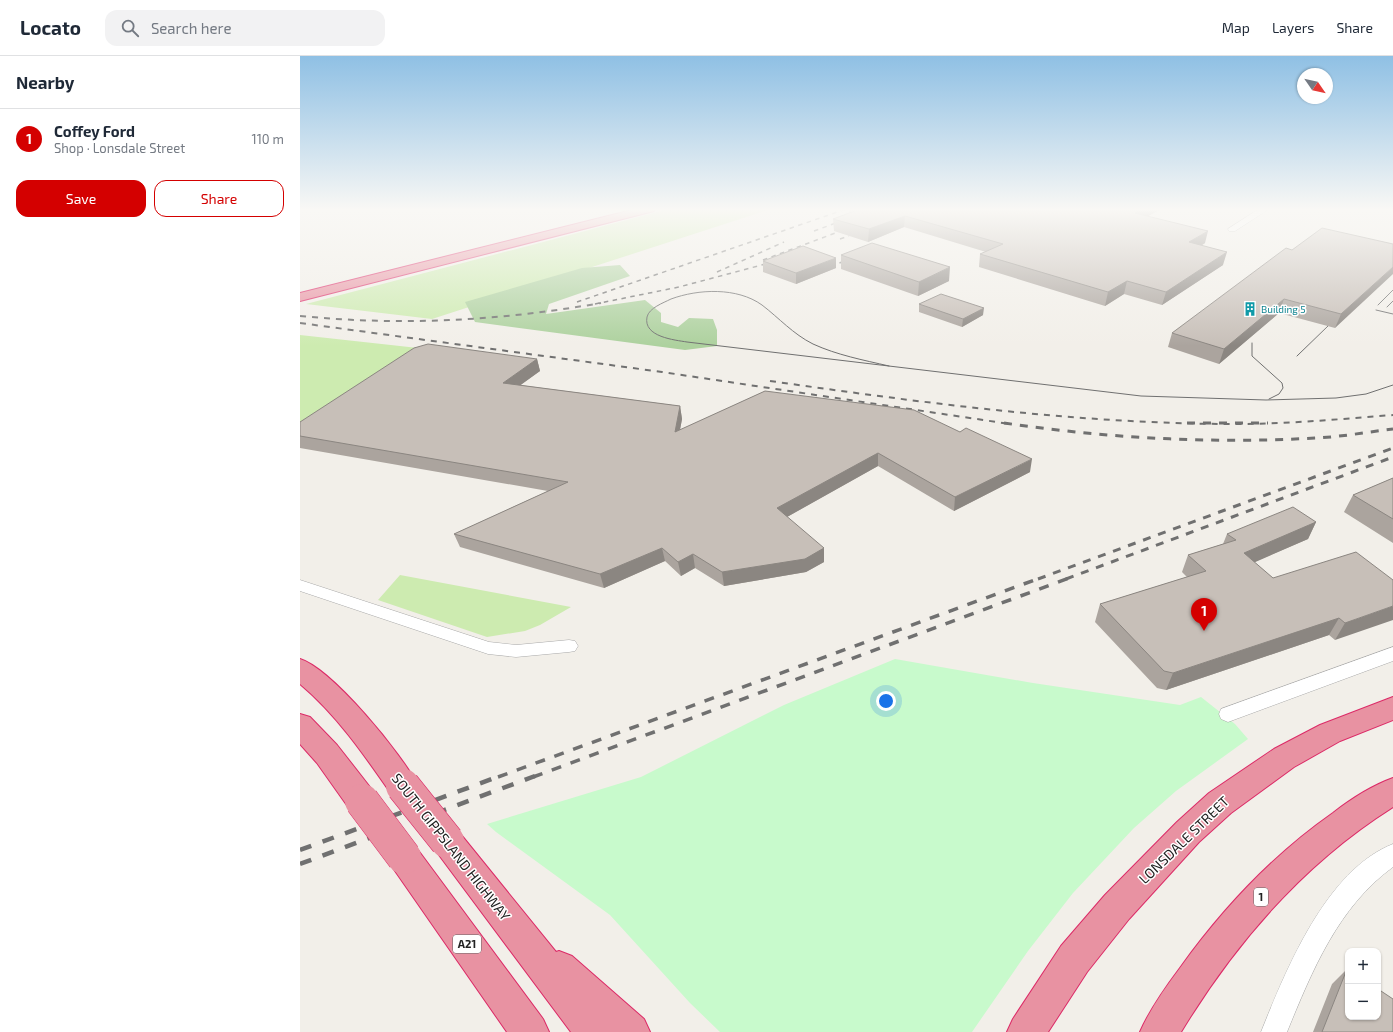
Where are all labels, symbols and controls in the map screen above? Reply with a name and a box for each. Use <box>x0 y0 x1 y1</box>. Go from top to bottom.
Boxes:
search box <box>105 10 385 46</box>
text: Locato <box>20 16 81 39</box>
icon: search <box>119 17 141 39</box>
text: Search here <box>151 19 231 37</box>
text: Map <box>1222 19 1250 36</box>
text: Layers <box>1272 19 1314 36</box>
text: Share <box>1336 19 1373 36</box>
north arrow <box>1297 68 1333 104</box>
text: Nearby <box>16 72 74 92</box>
text: Coffey Ford <box>54 122 135 140</box>
text: 1 <box>26 131 32 147</box>
text: 110 m <box>252 131 284 147</box>
text: Shop · Lonsdale Street <box>54 140 185 156</box>
button: Save <box>16 180 146 217</box>
button: Share <box>154 180 284 217</box>
building icon: Building 5 <box>1242 301 1258 317</box>
place label: Building 5 <box>1261 303 1306 315</box>
pin: 1 <box>1191 598 1217 631</box>
your location <box>876 691 896 711</box>
street label: SOUTH GIPPSLAND HIGHWAY <box>389 770 514 924</box>
street label: LONSDALE STREET <box>1135 792 1232 887</box>
road number: 1 <box>1254 888 1268 906</box>
road number: A21 <box>453 935 481 953</box>
map controls <box>1345 948 1381 1020</box>
button: + <box>1345 948 1381 984</box>
button: − <box>1345 984 1381 1020</box>

